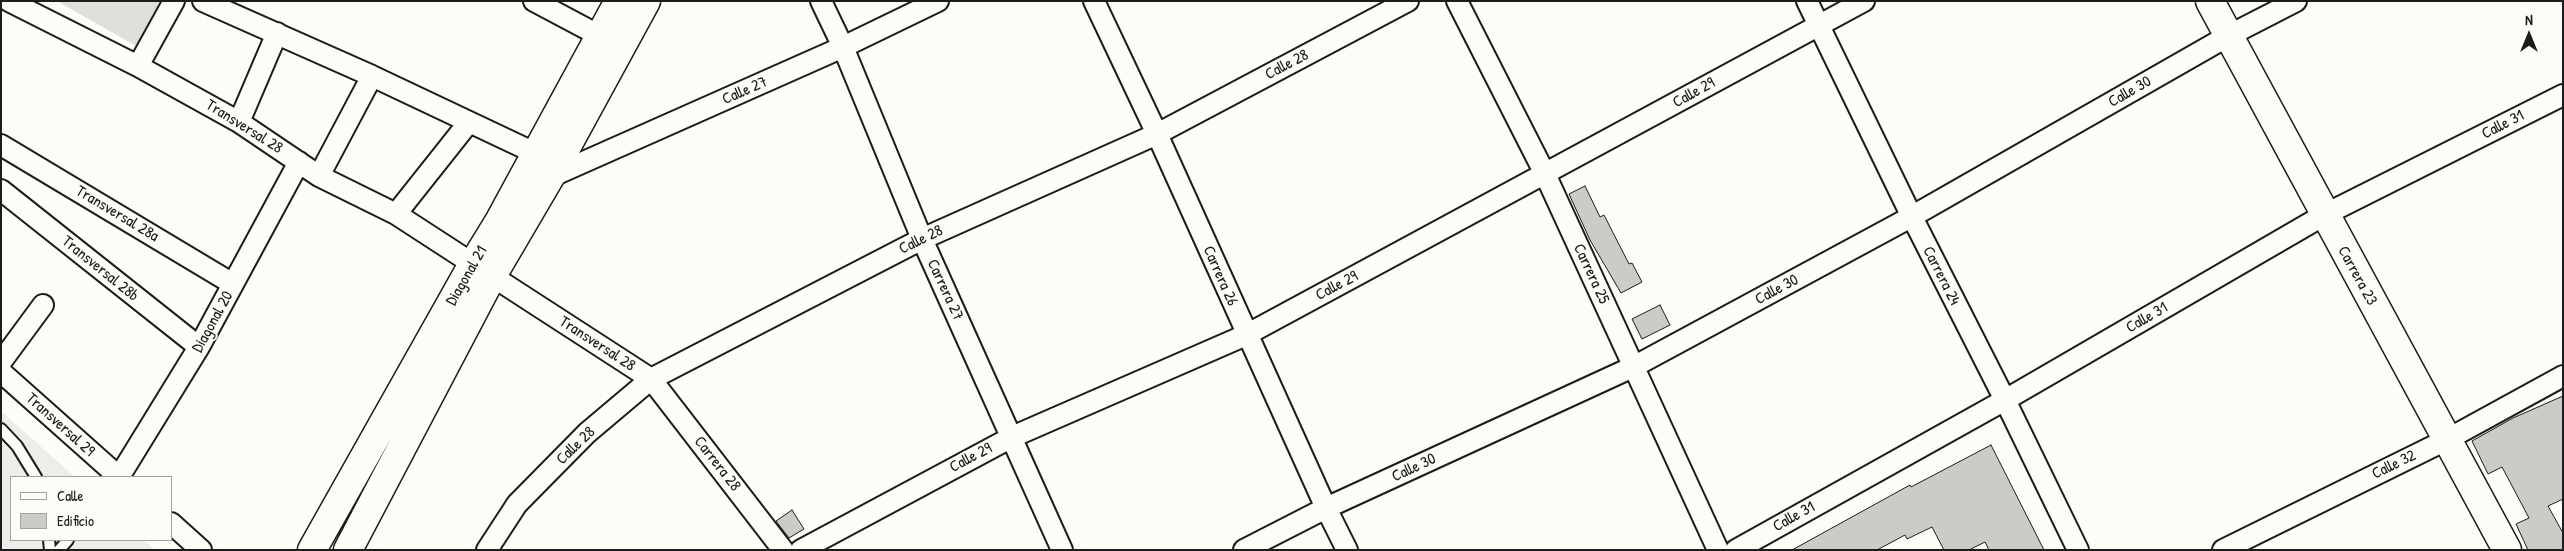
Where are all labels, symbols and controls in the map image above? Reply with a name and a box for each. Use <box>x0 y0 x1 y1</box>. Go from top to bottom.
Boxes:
north arrow <box>2504 10 2554 60</box>
text: N <box>2525 10 2533 29</box>
street label: Calle 28 <box>1262 46 1312 84</box>
street label: Calle 30 <box>2105 72 2155 112</box>
street label: Calle 27 <box>719 73 771 109</box>
street label: Calle 29 <box>1670 74 1718 112</box>
street label: Transversal 28 <box>202 96 286 158</box>
street label: Calle 31 <box>2479 106 2527 144</box>
street label: Transversal 28a <box>72 182 162 246</box>
street label: Calle 28 <box>896 221 946 259</box>
street label: Transversal 28b <box>58 232 142 306</box>
street label: Carrera 25 <box>1569 241 1613 307</box>
street label: Diagonal 21 <box>442 243 492 309</box>
street label: Carrera 26 <box>1198 243 1242 309</box>
street label: Carrera 24 <box>1918 243 1964 309</box>
street label: Carrera 23 <box>2333 243 2381 309</box>
street label: Carrera 27 <box>923 256 967 324</box>
street label: Calle 29 <box>1312 267 1362 305</box>
street label: Calle 30 <box>1752 271 1802 309</box>
street label: Diagonal 20 <box>188 288 238 356</box>
street label: Calle 31 <box>2123 298 2171 338</box>
street label: Transversal 28 <box>555 312 639 376</box>
street label: Transversal 29 <box>22 389 98 461</box>
street label: Calle 28 <box>553 423 599 469</box>
street label: Carrera 28 <box>690 433 744 495</box>
street label: Calle 29 <box>946 439 996 477</box>
street label: Calle 32 <box>2369 446 2419 484</box>
street label: Calle 30 <box>1389 450 1439 486</box>
legend <box>10 476 172 541</box>
text: Calle <box>57 485 84 506</box>
street label: Calle 31 <box>1770 498 1818 536</box>
text: Edificio <box>57 510 94 531</box>

